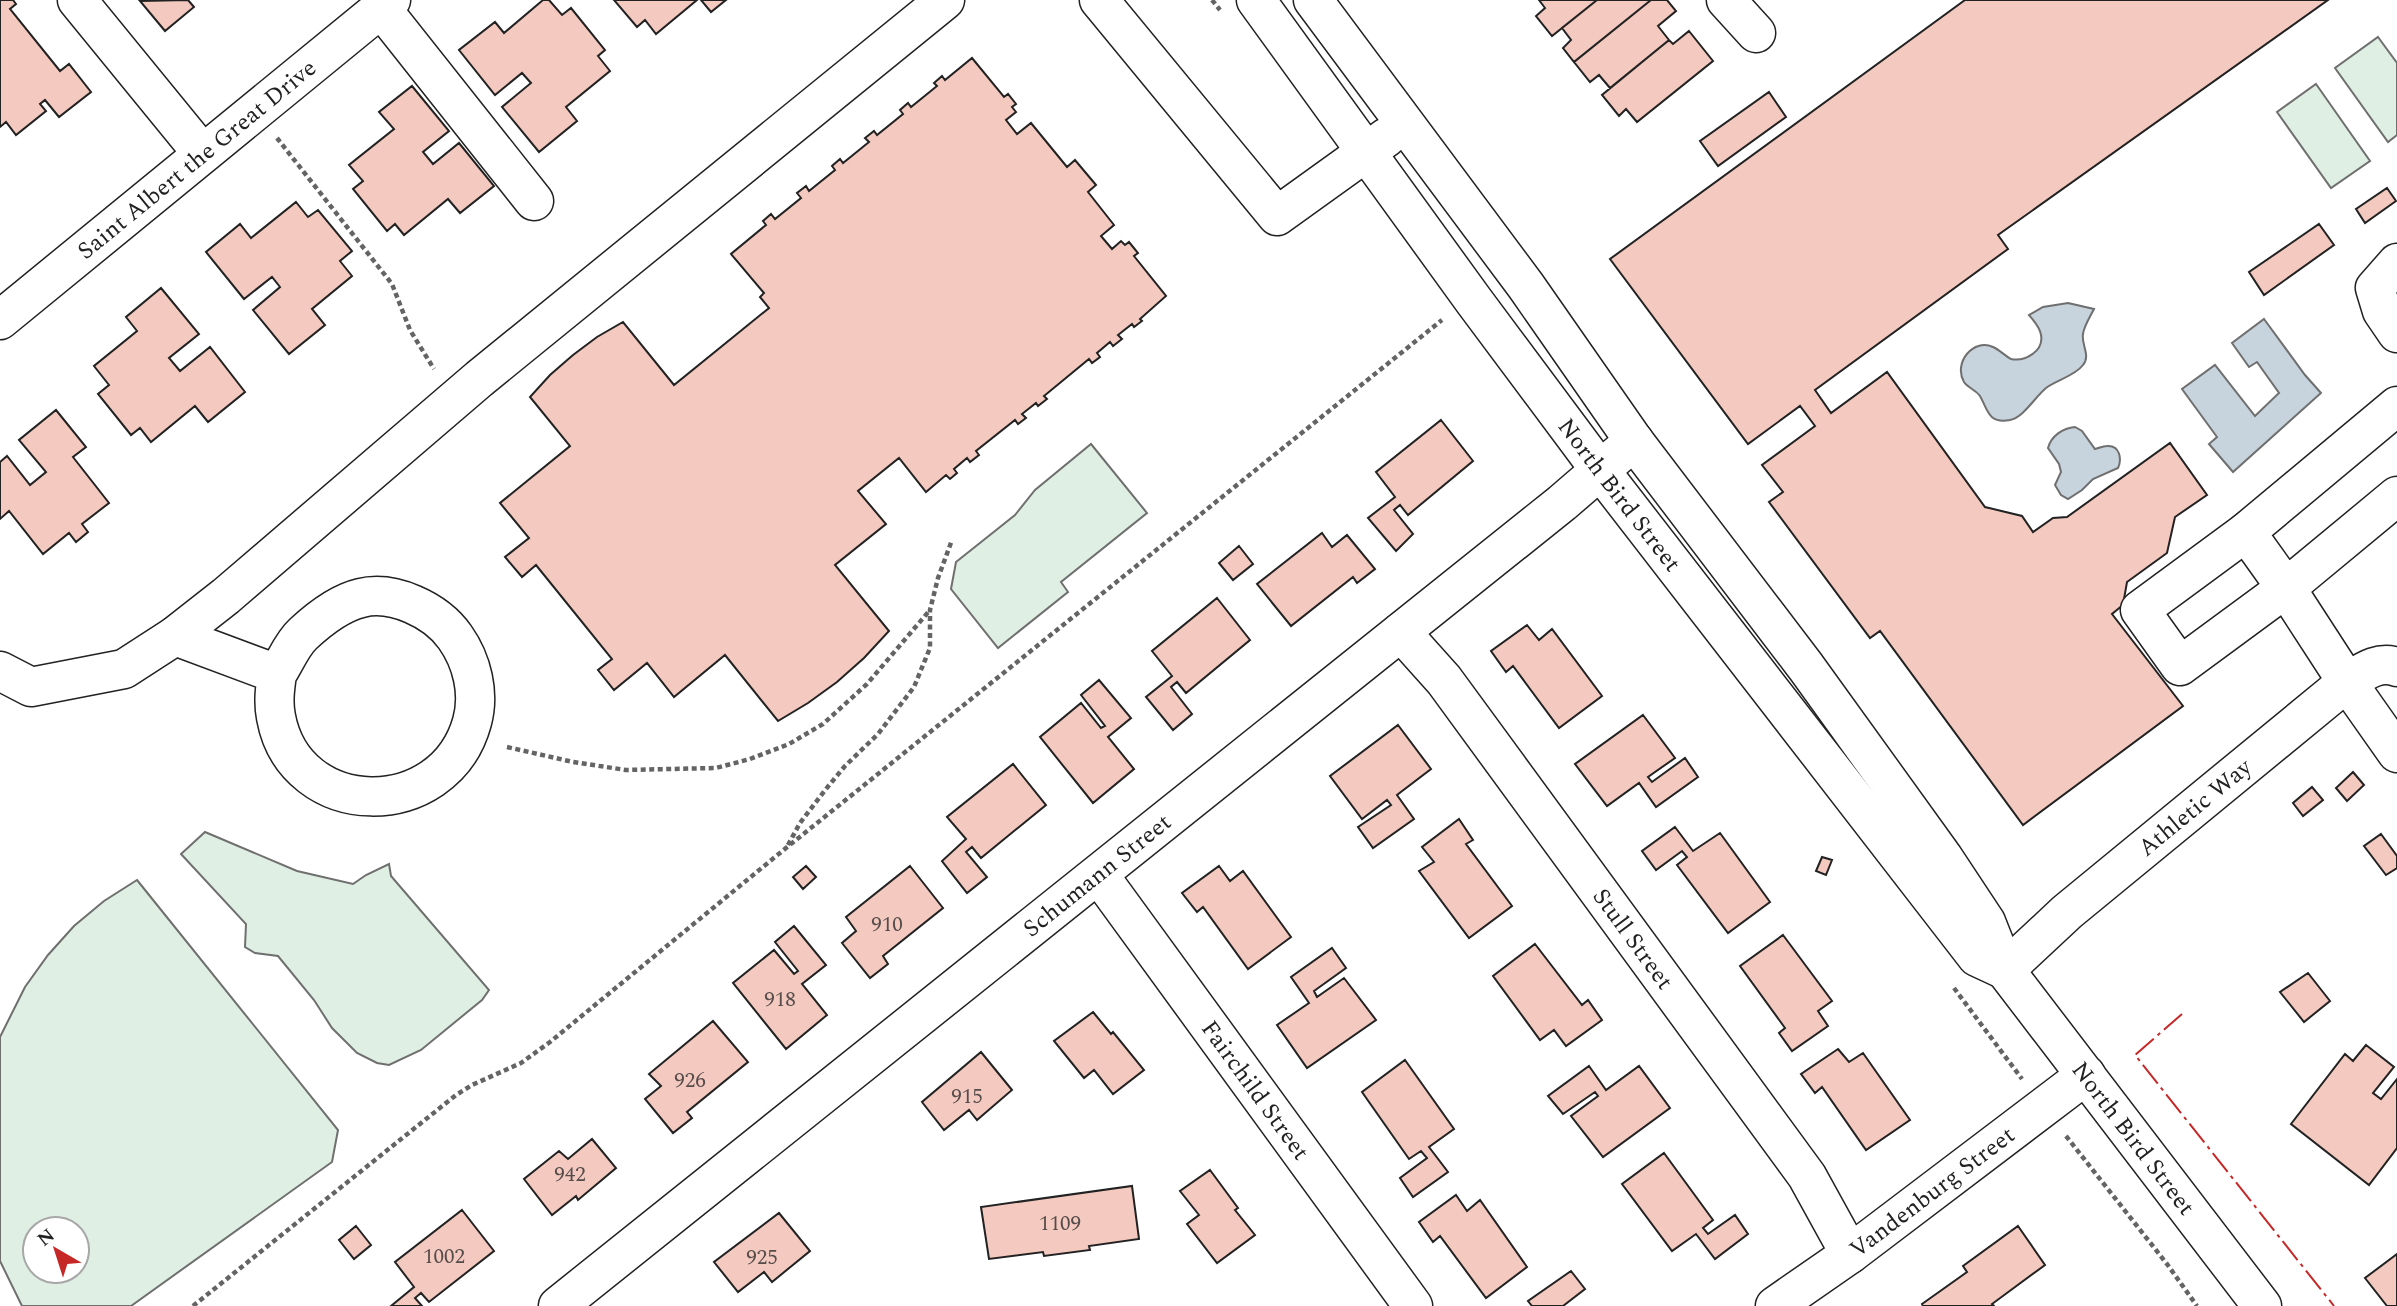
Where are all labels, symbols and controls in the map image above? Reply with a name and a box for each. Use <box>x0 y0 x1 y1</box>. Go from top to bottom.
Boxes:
street label: Saint Albert the Great Drive <box>70 51 325 269</box>
street label: North Bird Street <box>1548 411 1690 580</box>
street label: Athletic Way <box>2130 749 2261 866</box>
street label: Schumann Street <box>1015 805 1180 947</box>
street label: Stull Street <box>1583 881 1682 998</box>
house number: 910 <box>871 909 903 941</box>
house number: 918 <box>764 984 796 1016</box>
street label: Fairchild Street <box>1192 1013 1318 1168</box>
street label: North Bird Street <box>2062 1054 2203 1223</box>
house number: 926 <box>674 1065 706 1097</box>
house number: 915 <box>951 1081 983 1113</box>
street label: Vandenburg Street <box>1842 1118 2023 1267</box>
house number: 942 <box>554 1159 586 1191</box>
house number: 1109 <box>1039 1208 1081 1240</box>
north arrow <box>21 1215 91 1285</box>
text: N <box>31 1222 61 1254</box>
house number: 1002 <box>423 1241 465 1273</box>
house number: 925 <box>746 1242 778 1274</box>

